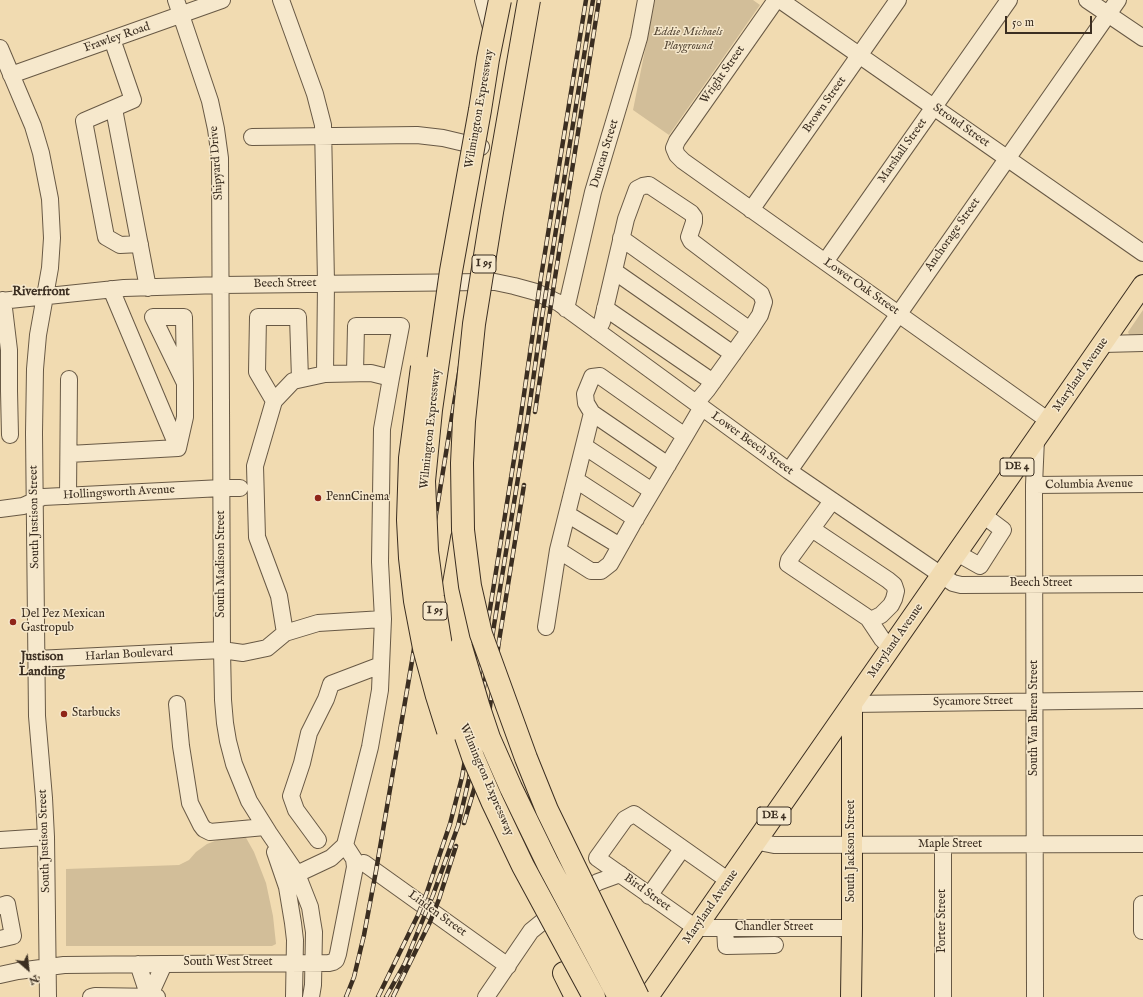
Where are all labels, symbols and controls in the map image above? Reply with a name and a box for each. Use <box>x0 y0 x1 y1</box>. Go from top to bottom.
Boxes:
scale bar <box>1007 8 1094 34</box>
text: 50 m <box>1012 15 1034 30</box>
street label: Frawley Road <box>82 20 152 56</box>
park label: Eddie Michaels Playground <box>654 26 722 54</box>
street label: Wright Street <box>698 43 748 107</box>
street label: Wilmington Expressway <box>462 48 498 170</box>
street label: Brown Street <box>800 74 850 136</box>
street label: Stroud Street <box>930 101 992 151</box>
street label: Marshall Street <box>875 116 931 186</box>
street label: Duncan Street <box>588 118 622 190</box>
street label: Shipyard Drive <box>207 125 227 201</box>
street label: Anchorage Street <box>922 195 984 275</box>
road number: I 95 <box>472 255 496 273</box>
street label: Lower Oak Street <box>820 255 902 319</box>
street label: Beech Street <box>253 276 317 292</box>
district label: Riverfront <box>12 284 70 300</box>
street label: Maryland Avenue <box>1050 335 1112 415</box>
street label: Wilmington Expressway <box>418 368 444 490</box>
street label: Lower Beech Street <box>708 409 796 479</box>
road number: DE 4 <box>1000 458 1034 476</box>
street label: South Justison Street <box>27 465 43 569</box>
street label: Columbia Avenue <box>1045 477 1133 493</box>
street label: Hollingsworth Avenue <box>63 483 175 503</box>
place label: PennCinema <box>326 491 389 505</box>
marker: PennCinema <box>313 493 323 503</box>
street label: South Madison Street <box>215 510 229 618</box>
street label: Beech Street <box>1010 577 1072 591</box>
street label: Maryland Avenue <box>865 601 927 681</box>
road number: I 95 <box>423 602 447 620</box>
place label: Del Pez Mexican Gastropub <box>21 608 105 636</box>
marker: Del Pez Mexican Gastropub <box>8 617 18 627</box>
street label: Harlan Boulevard <box>85 646 173 664</box>
district label: Justison Landing <box>19 649 65 680</box>
street label: South Van Buren Street <box>1028 660 1042 776</box>
street label: Sycamore Street <box>933 694 1013 710</box>
place label: Starbucks <box>72 707 120 721</box>
marker: Starbucks <box>59 709 69 719</box>
street label: Wilmington Expressway <box>456 722 516 838</box>
street label: South Justison Street <box>36 789 54 893</box>
street label: South Jackson Street <box>845 800 859 902</box>
road number: DE 4 <box>757 807 791 825</box>
street label: Maple Street <box>918 838 982 852</box>
street label: Maryland Avenue <box>680 867 742 947</box>
street label: Bird Street <box>621 871 673 915</box>
street label: Linden Street <box>405 888 469 940</box>
street label: Porter Street <box>936 889 950 953</box>
street label: Chandler Street <box>735 921 813 935</box>
north arrow <box>8 949 48 989</box>
street label: South West Street <box>183 956 273 970</box>
text: N <box>26 971 41 988</box>

